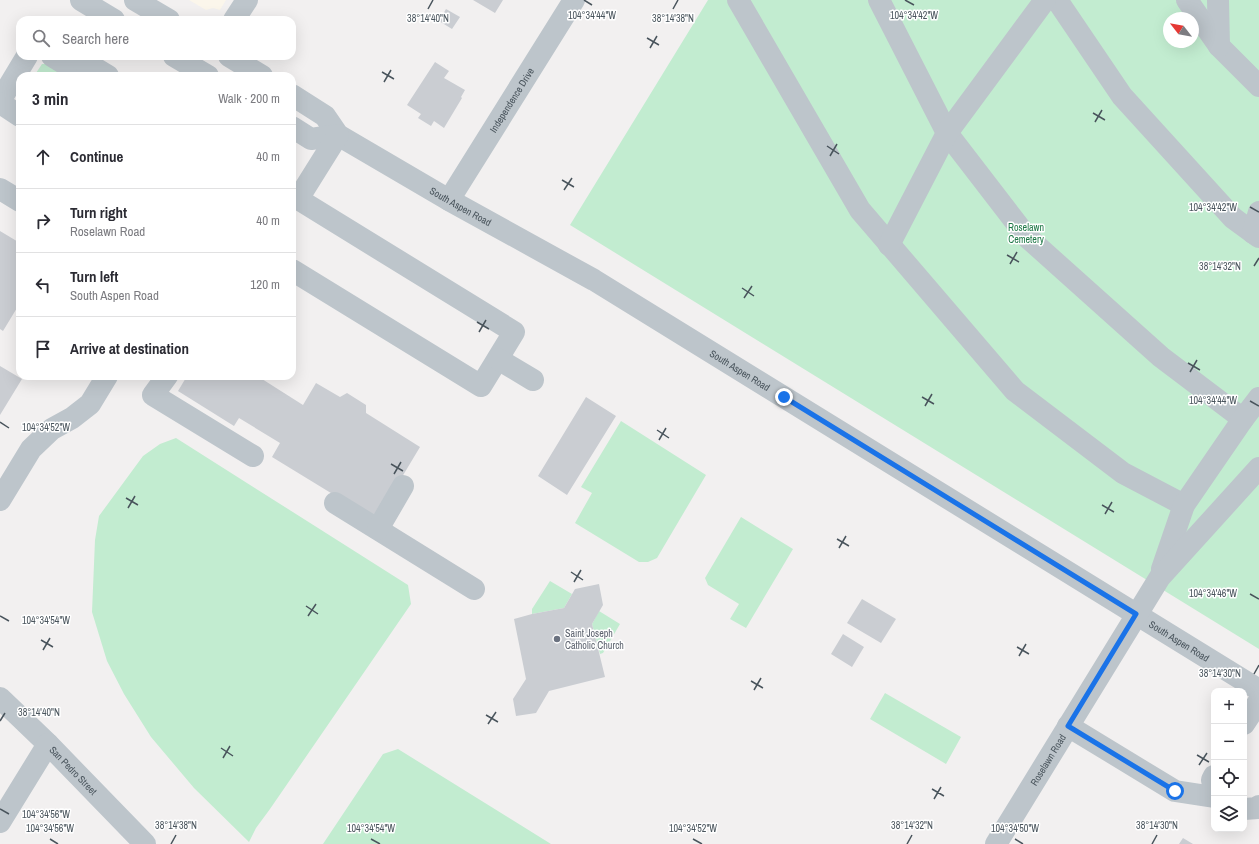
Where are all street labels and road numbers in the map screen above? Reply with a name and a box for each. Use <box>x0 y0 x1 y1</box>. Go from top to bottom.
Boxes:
street label: Independence Drive <box>487 65 537 135</box>
street label: South Aspen Road <box>427 184 493 229</box>
street label: South Aspen Road <box>707 347 772 394</box>
street label: South Aspen Road <box>1147 618 1212 665</box>
street label: Roselawn Road <box>1028 732 1069 788</box>
street label: San Pedro Street <box>46 743 100 798</box>

